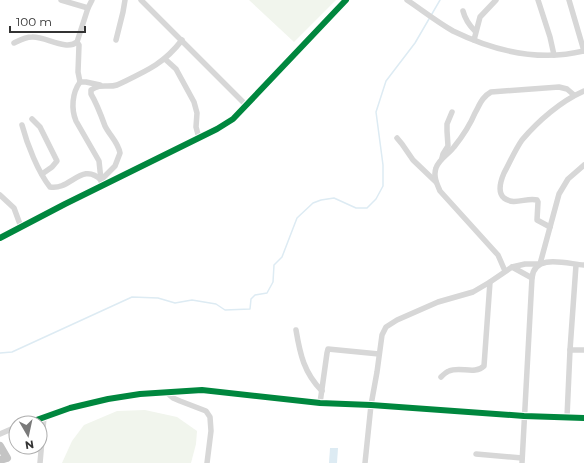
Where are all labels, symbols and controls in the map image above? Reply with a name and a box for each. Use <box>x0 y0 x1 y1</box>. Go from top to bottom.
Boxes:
scale bar <box>10 8 85 34</box>
text: 100 m <box>16 14 52 29</box>
north arrow <box>8 415 48 455</box>
text: N <box>24 437 35 452</box>

